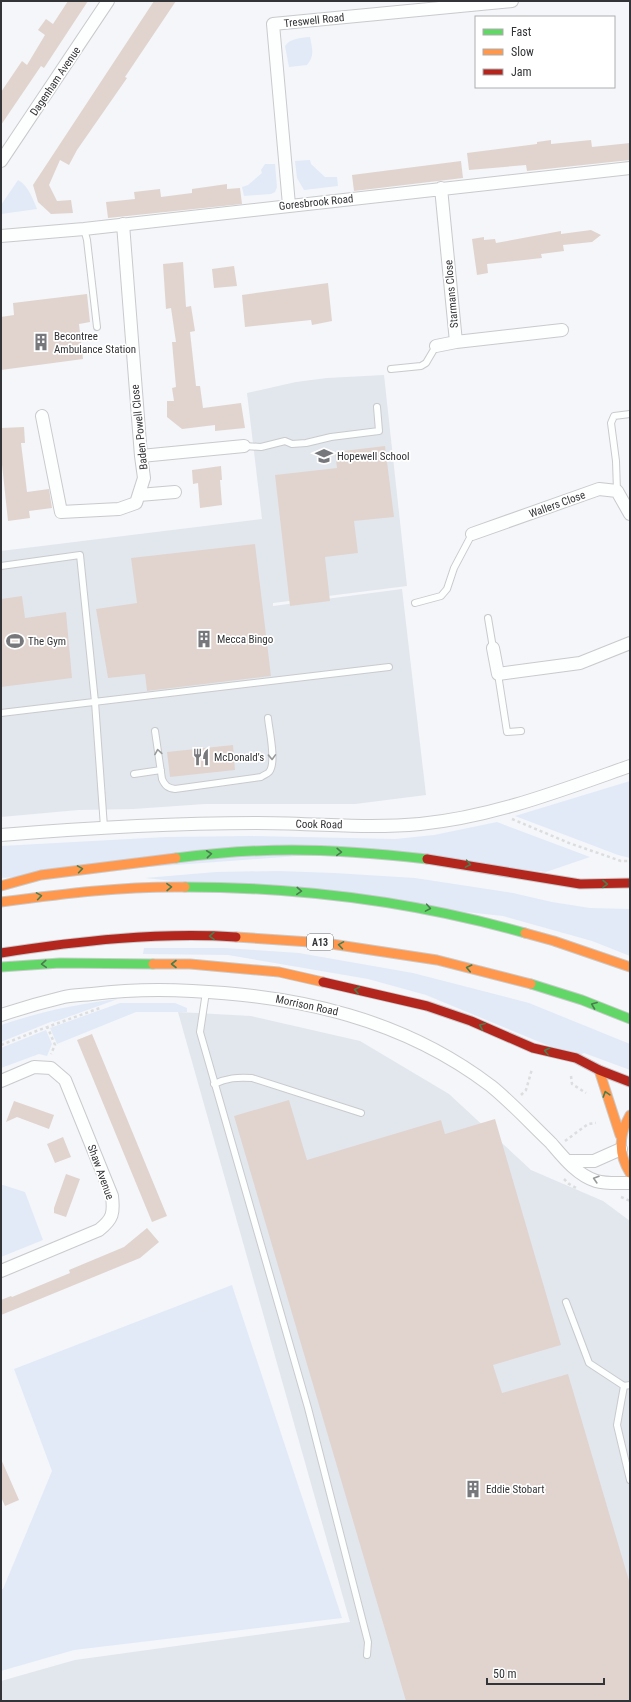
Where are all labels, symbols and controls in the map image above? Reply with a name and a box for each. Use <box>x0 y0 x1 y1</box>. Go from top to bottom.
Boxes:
street label: Treswell Road <box>283 11 345 30</box>
legend <box>475 16 615 88</box>
text: Fast <box>511 25 532 39</box>
street label: Dagenham Avenue <box>28 44 83 118</box>
text: Slow <box>511 45 534 59</box>
text: Jam <box>511 65 532 79</box>
street label: Goresbrook Road <box>278 192 354 213</box>
street label: Starmans Close <box>442 259 461 329</box>
place label: Becontree Ambulance Station <box>54 330 136 356</box>
building icon: Becontree Ambulance Station <box>31 332 51 352</box>
street label: Baden Powell Close <box>129 384 150 470</box>
school or university icon: Hopewell School <box>314 446 334 466</box>
place label: Hopewell School <box>337 450 409 463</box>
street label: Wallers Close <box>527 488 587 521</box>
building icon: Mecca Bingo <box>194 629 214 649</box>
sports icon: The Gym <box>5 631 25 651</box>
place label: Mecca Bingo <box>217 633 274 646</box>
place label: The Gym <box>28 635 66 648</box>
restaurant icon: McDonald's <box>191 747 211 767</box>
one-way arrow <box>154 749 163 755</box>
place label: McDonald's <box>214 751 264 764</box>
one-way arrow <box>268 754 276 760</box>
street label: Cook Road <box>295 818 343 831</box>
one-way arrow <box>336 848 342 856</box>
one-way arrow <box>206 850 212 859</box>
one-way arrow <box>465 860 471 868</box>
one-way arrow <box>77 865 83 874</box>
one-way arrow <box>602 880 608 888</box>
one-way arrow <box>166 883 172 891</box>
one-way arrow <box>296 886 302 895</box>
one-way arrow <box>36 892 43 901</box>
one-way arrow <box>425 903 431 912</box>
one-way arrow <box>209 932 215 940</box>
road number: A13 <box>307 934 333 950</box>
one-way arrow <box>338 941 344 950</box>
one-way arrow <box>41 960 47 969</box>
one-way arrow <box>171 960 177 968</box>
one-way arrow <box>466 964 472 972</box>
one-way arrow <box>354 986 361 994</box>
street label: Morrison Road <box>274 993 339 1018</box>
one-way arrow <box>590 1001 597 1009</box>
one-way arrow <box>479 1022 486 1030</box>
one-way arrow <box>543 1047 550 1056</box>
one-way arrow <box>602 1090 611 1097</box>
street label: Shaw Avenue <box>85 1143 116 1201</box>
one-way arrow <box>592 1176 599 1184</box>
building icon: Eddie Stobart <box>463 1479 483 1499</box>
place label: Eddie Stobart <box>486 1483 544 1496</box>
scale bar <box>487 1660 604 1686</box>
text: 50 m <box>493 1667 517 1681</box>

